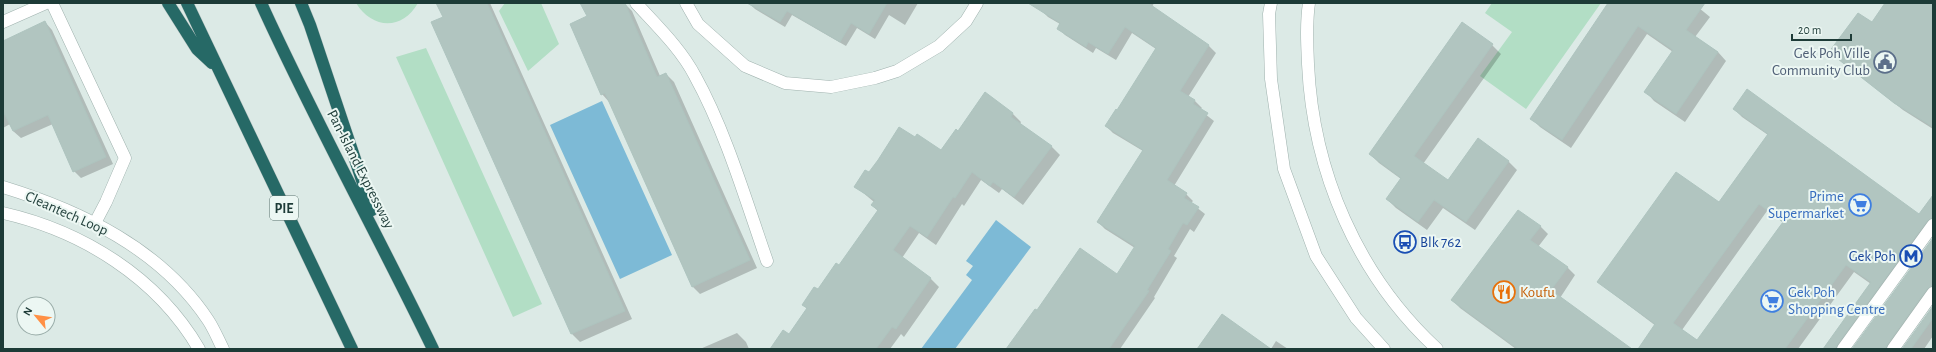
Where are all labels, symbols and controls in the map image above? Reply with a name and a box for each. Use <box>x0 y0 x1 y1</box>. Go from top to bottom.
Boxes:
scale bar <box>1792 16 1851 42</box>
text: 20 m <box>1798 24 1821 36</box>
place label: Gek Poh Ville Community Club <box>1772 46 1870 78</box>
public building icon: Gek Poh Ville Community Club <box>1872 49 1898 75</box>
street label: Pan-Island Expressway <box>324 107 397 231</box>
street label: Cleantech Loop <box>23 189 110 238</box>
place label: Prime Supermarket <box>1768 189 1844 221</box>
supermarket icon: Prime Supermarket <box>1847 192 1873 218</box>
road number: PIE <box>270 196 298 220</box>
bus stop icon: Blk 762 <box>1392 229 1418 255</box>
place label: Blk 762 <box>1420 235 1461 250</box>
metro station icon: Gek Poh <box>1898 243 1924 269</box>
place label: Gek Poh <box>1849 249 1896 264</box>
restaurant icon: Koufu <box>1491 279 1517 305</box>
place label: Koufu <box>1520 285 1555 300</box>
place label: Gek Poh Shopping Centre <box>1788 285 1885 317</box>
supermarket icon: Gek Poh Shopping Centre <box>1759 288 1785 314</box>
north arrow <box>16 296 56 336</box>
text: N <box>21 305 34 317</box>

